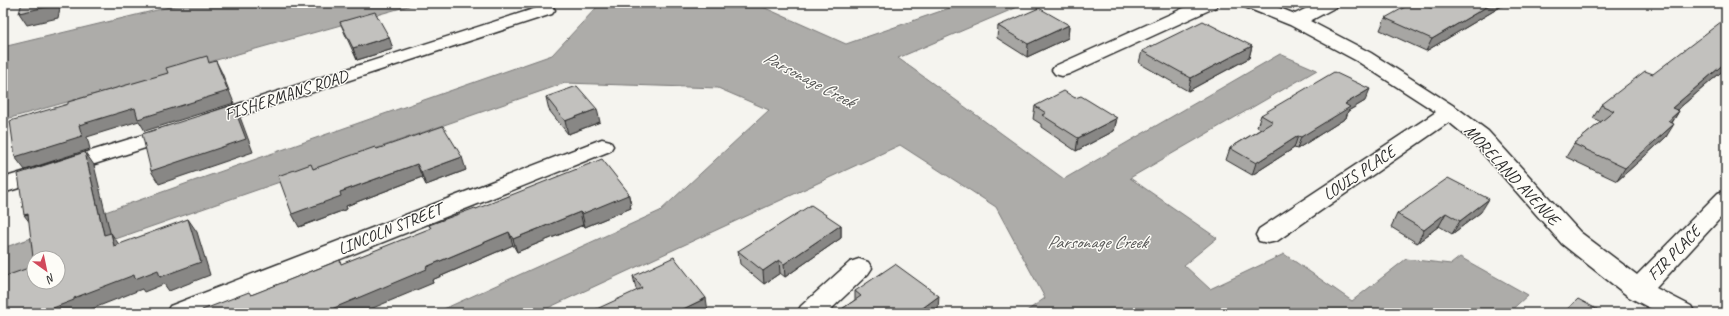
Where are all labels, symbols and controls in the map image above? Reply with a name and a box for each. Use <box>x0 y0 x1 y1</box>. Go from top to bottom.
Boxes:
water label: Parsonage Creek <box>760 46 861 114</box>
street label: FISHERMANS ROAD <box>222 64 352 125</box>
street label: MORELAND AVENUE <box>1460 120 1566 231</box>
street label: LOUIS PLACE <box>1319 140 1401 205</box>
street label: LINCOLN STREET <box>335 197 449 259</box>
street label: FIR PLACE <box>1643 219 1707 285</box>
water label: Parsonage Creek <box>1047 231 1150 253</box>
north arrow <box>26 250 66 290</box>
text: N <box>43 271 58 287</box>

